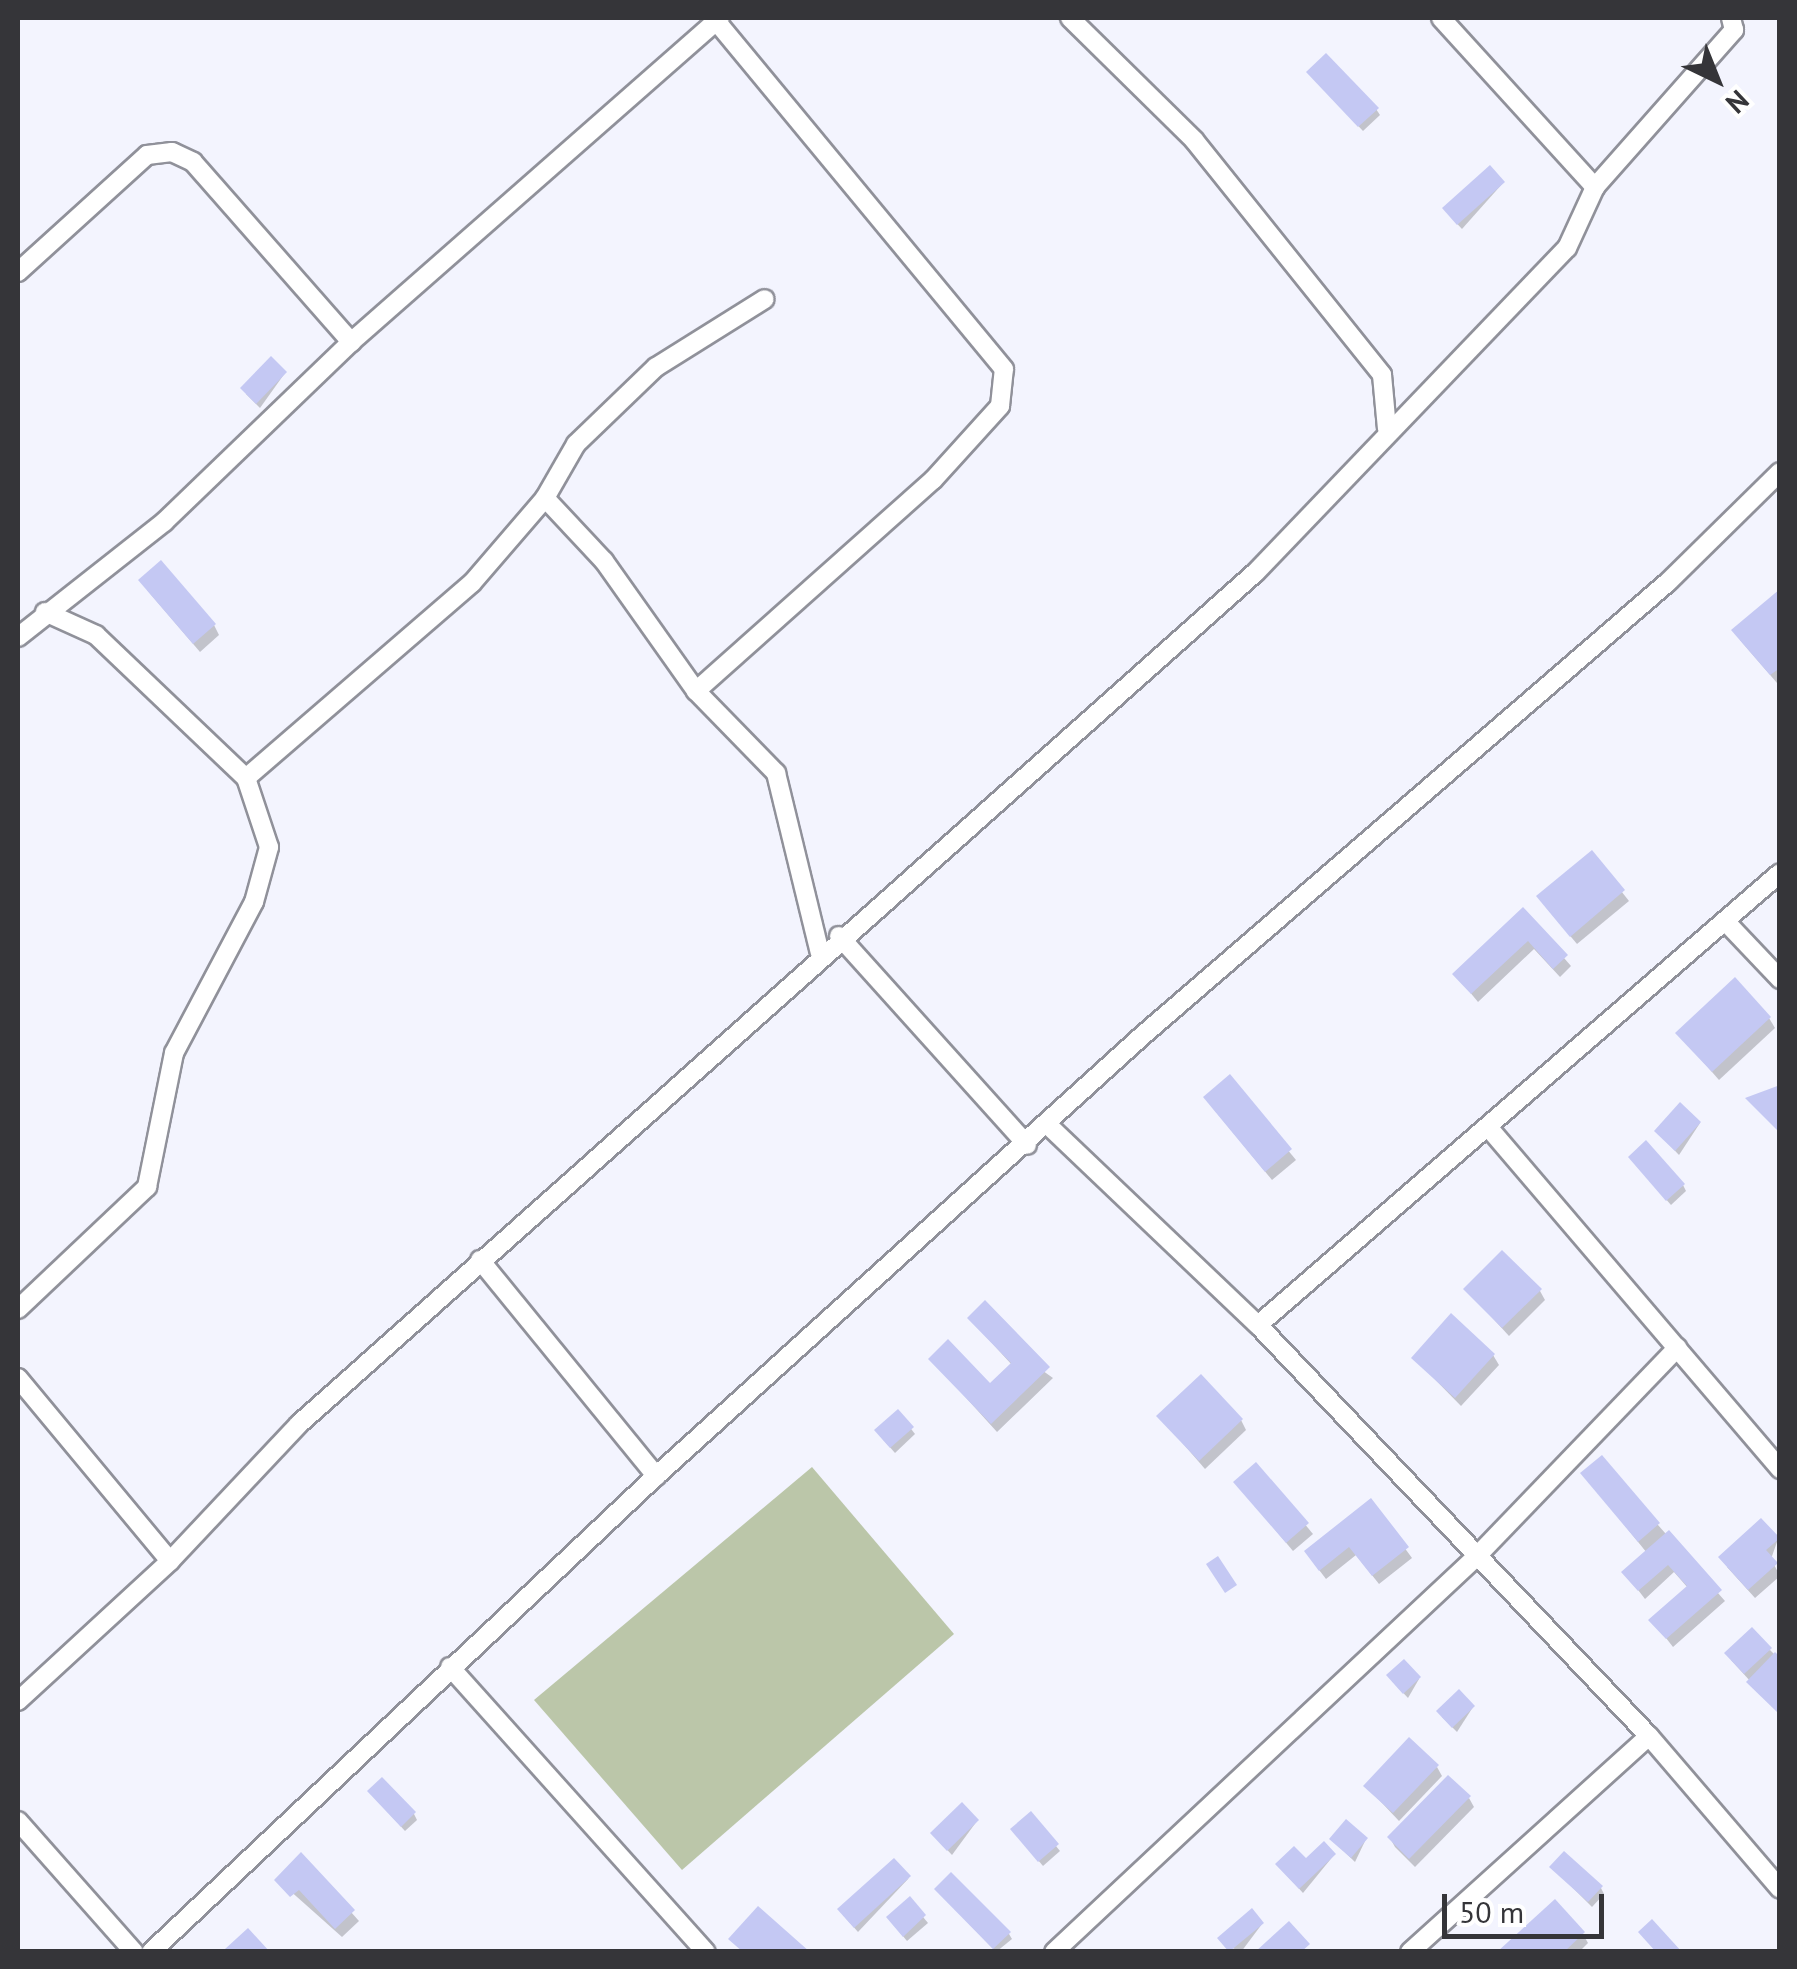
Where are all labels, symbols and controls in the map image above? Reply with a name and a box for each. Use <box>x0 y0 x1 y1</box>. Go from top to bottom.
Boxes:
north arrow <box>1667 30 1767 130</box>
text: N <box>1718 82 1757 122</box>
scale bar <box>1447 1874 1610 1936</box>
text: 50 m <box>1459 1892 1524 1931</box>

